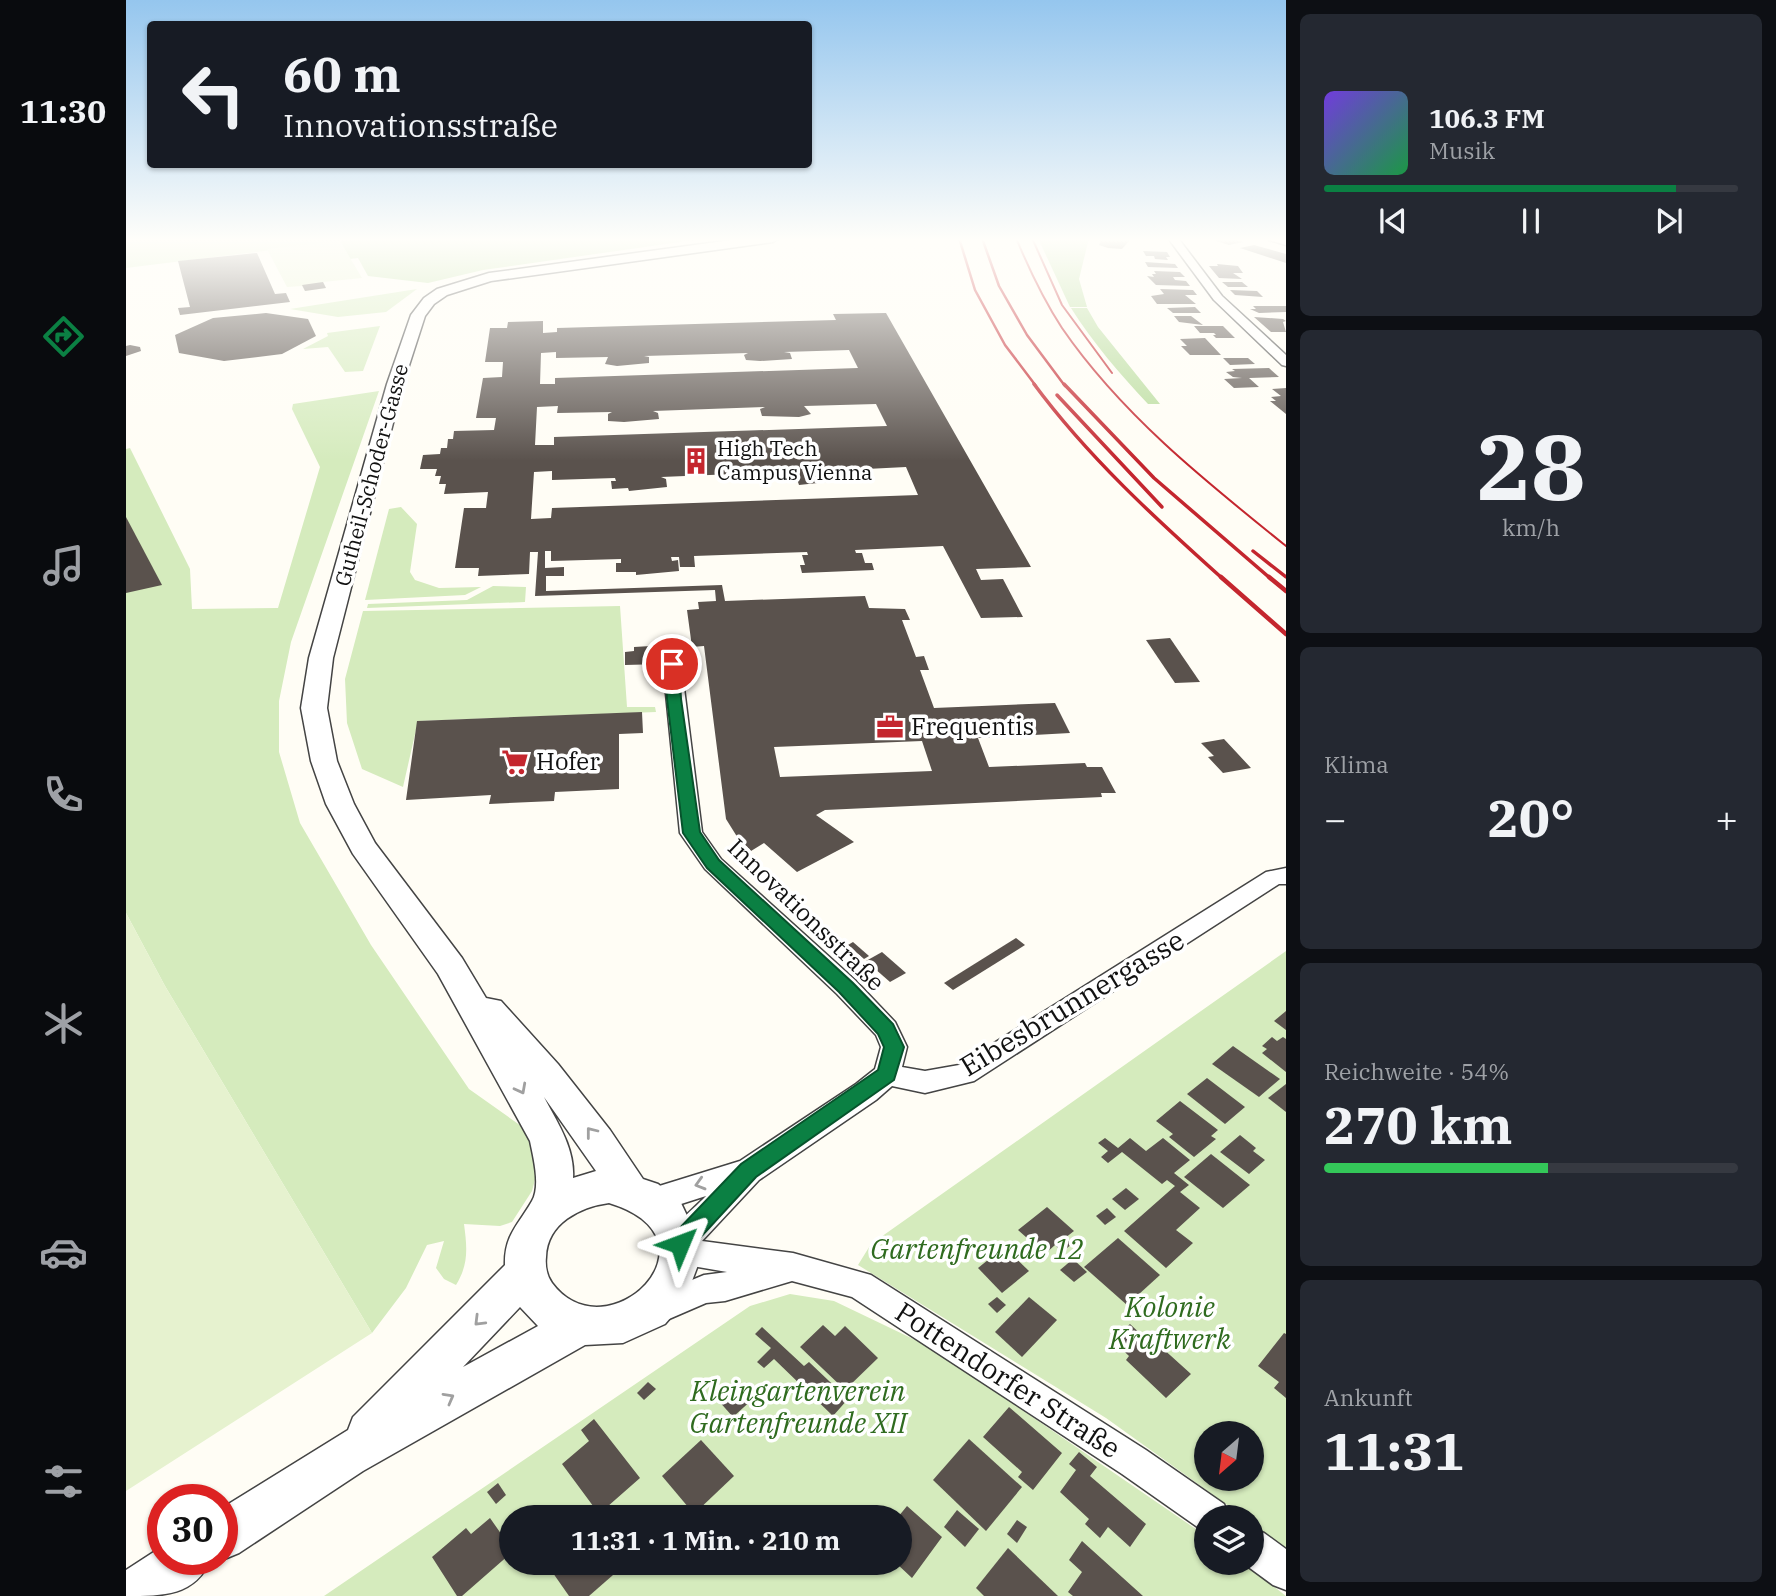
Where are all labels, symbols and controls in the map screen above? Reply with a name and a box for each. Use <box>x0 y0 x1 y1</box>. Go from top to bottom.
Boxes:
text: 60 m <box>283 42 401 105</box>
icon: left <box>168 49 259 140</box>
text: 11:30 <box>20 90 106 132</box>
text: 106.3 FM <box>1429 101 1545 135</box>
text: Innovationsstraße <box>283 104 558 146</box>
text: Musik <box>1429 135 1495 165</box>
icon: previous <box>1374 202 1412 240</box>
icon: pause <box>1512 202 1550 240</box>
icon: next <box>1650 202 1688 240</box>
icon: directions <box>39 312 88 361</box>
street label: Gutheil-Schoder-Gasse <box>328 360 414 589</box>
text: 28 <box>1476 407 1586 525</box>
place label: High Tech Campus Vienna <box>717 434 873 486</box>
building icon: High Tech Campus Vienna <box>681 446 711 476</box>
text: km/h <box>1502 512 1560 542</box>
icon: music <box>39 541 88 590</box>
pin <box>642 634 702 694</box>
icon: arrive <box>653 645 691 683</box>
place label: Frequentis <box>911 710 1034 742</box>
office icon: Frequentis <box>875 712 905 742</box>
place label: Hofer <box>536 745 600 777</box>
supermarket icon: Hofer <box>500 747 530 777</box>
text: Klima <box>1324 749 1389 779</box>
icon: phone <box>39 770 88 819</box>
text: 20° <box>1488 784 1574 851</box>
text: − <box>1324 794 1347 843</box>
text: + <box>1715 794 1738 843</box>
street label: Innovationsstraße <box>721 831 892 997</box>
street label: Eibesbrunnergasse <box>953 921 1191 1084</box>
icon: climate <box>39 999 88 1048</box>
text: Reichweite · 54% <box>1324 1056 1509 1086</box>
one-way arrow <box>512 1082 526 1094</box>
text: 270 km <box>1324 1091 1513 1158</box>
one-way arrow <box>587 1127 599 1140</box>
one-way arrow <box>695 1176 707 1191</box>
position arrow <box>643 1207 717 1281</box>
icon: car <box>39 1228 88 1277</box>
park label: Gartenfreunde 12 <box>870 1230 1084 1267</box>
park label: Kolonie Kraftwerk <box>1108 1288 1231 1357</box>
street label: Pottendorfer Straße <box>889 1293 1128 1466</box>
one-way arrow <box>474 1313 487 1326</box>
park label: Kleingartenverein Gartenfreunde XII <box>689 1372 909 1441</box>
text: Ankunft <box>1324 1382 1413 1412</box>
one-way arrow <box>442 1393 455 1406</box>
text: 11:31 <box>1324 1417 1465 1484</box>
north arrow <box>1194 1421 1264 1491</box>
map controls <box>1194 1421 1264 1575</box>
icon: filters <box>39 1457 88 1506</box>
speed limit sign: 30 <box>147 1484 238 1575</box>
button: layers <box>1194 1505 1264 1575</box>
text: 11:31 · 1 Min. · 210 m <box>571 1523 840 1557</box>

